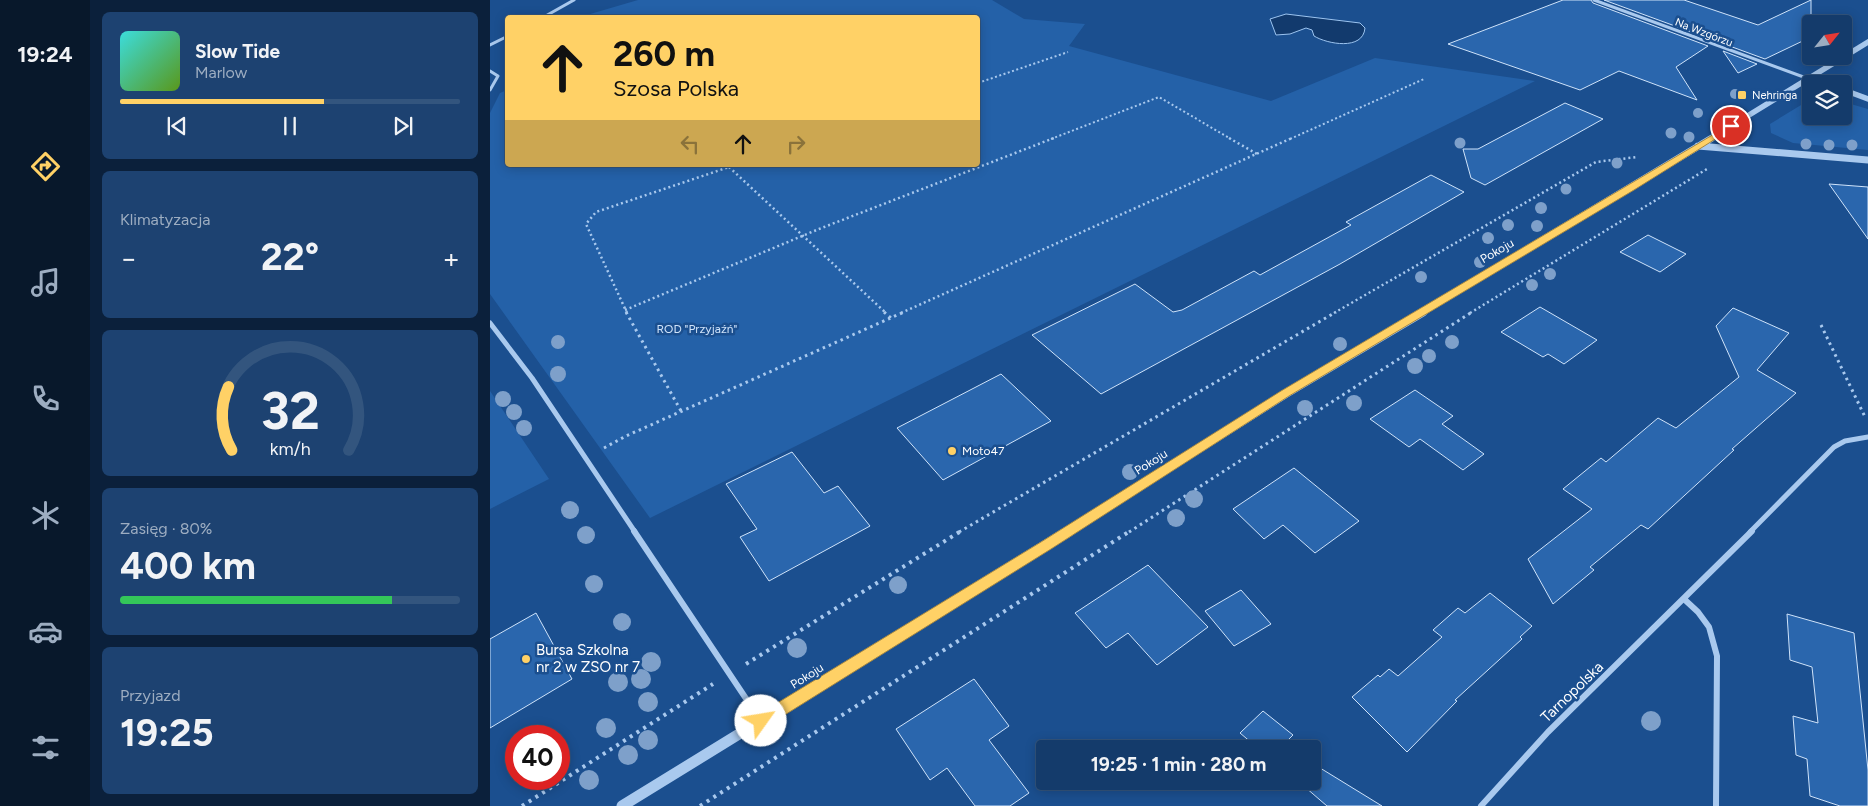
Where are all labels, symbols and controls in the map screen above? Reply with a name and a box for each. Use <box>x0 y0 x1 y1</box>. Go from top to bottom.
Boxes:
street label: Na Wzgórzu <box>1673 15 1735 49</box>
north arrow <box>1802 15 1852 65</box>
map controls <box>1802 15 1852 125</box>
text: 260 m <box>613 33 715 75</box>
icon: ahead <box>530 35 595 100</box>
text: Slow Tide <box>195 40 280 63</box>
text: 19:24 <box>17 41 73 68</box>
text: Marlow <box>195 63 247 82</box>
text: Szosa Polska <box>613 75 739 102</box>
button: layers <box>1802 75 1852 125</box>
marker: Nehringa <box>1736 89 1748 101</box>
place label: Nehringa <box>1752 89 1797 102</box>
pin <box>1710 105 1752 147</box>
icon: previous <box>163 112 191 140</box>
icon: pause <box>276 112 304 140</box>
icon: next <box>389 112 417 140</box>
icon: arrive <box>1717 112 1745 140</box>
icon: left <box>676 130 704 158</box>
icon: ahead <box>729 130 757 158</box>
icon: right <box>782 130 810 158</box>
icon: directions <box>28 149 63 184</box>
text: Klimatyzacja <box>120 210 210 229</box>
text: 22° <box>261 234 319 280</box>
street label: Pokoju <box>1478 236 1516 266</box>
text: − <box>120 241 137 275</box>
text: + <box>443 241 460 275</box>
icon: music <box>28 265 63 300</box>
park label: ROD "Przyjaźń" <box>657 322 738 336</box>
text: 32 <box>260 380 320 442</box>
icon: phone <box>28 381 63 416</box>
text: km/h <box>270 438 310 459</box>
place label: Moto47 <box>962 444 1005 458</box>
marker: Moto47 <box>946 445 958 457</box>
street label: Pokoju <box>1132 446 1170 478</box>
icon: climate <box>28 498 63 533</box>
text: Zasięg · 80% <box>120 519 212 538</box>
text: 400 km <box>120 543 256 589</box>
icon: car <box>28 614 63 649</box>
place label: Bursa Szkolna nr 2 w ZSO nr 7 <box>536 641 640 676</box>
marker: Bursa Szkolna nr 2 w ZSO nr 7 <box>520 653 532 665</box>
street label: Tarnopolska <box>1537 658 1607 726</box>
street label: Pokoju <box>788 660 826 692</box>
text: Przyjazd <box>120 686 181 705</box>
position arrow <box>734 694 786 746</box>
text: 19:25 <box>120 710 214 756</box>
speed limit sign: 40 <box>505 725 570 790</box>
icon: filters <box>28 730 63 765</box>
text: 19:25 · 1 min · 280 m <box>1091 753 1266 776</box>

